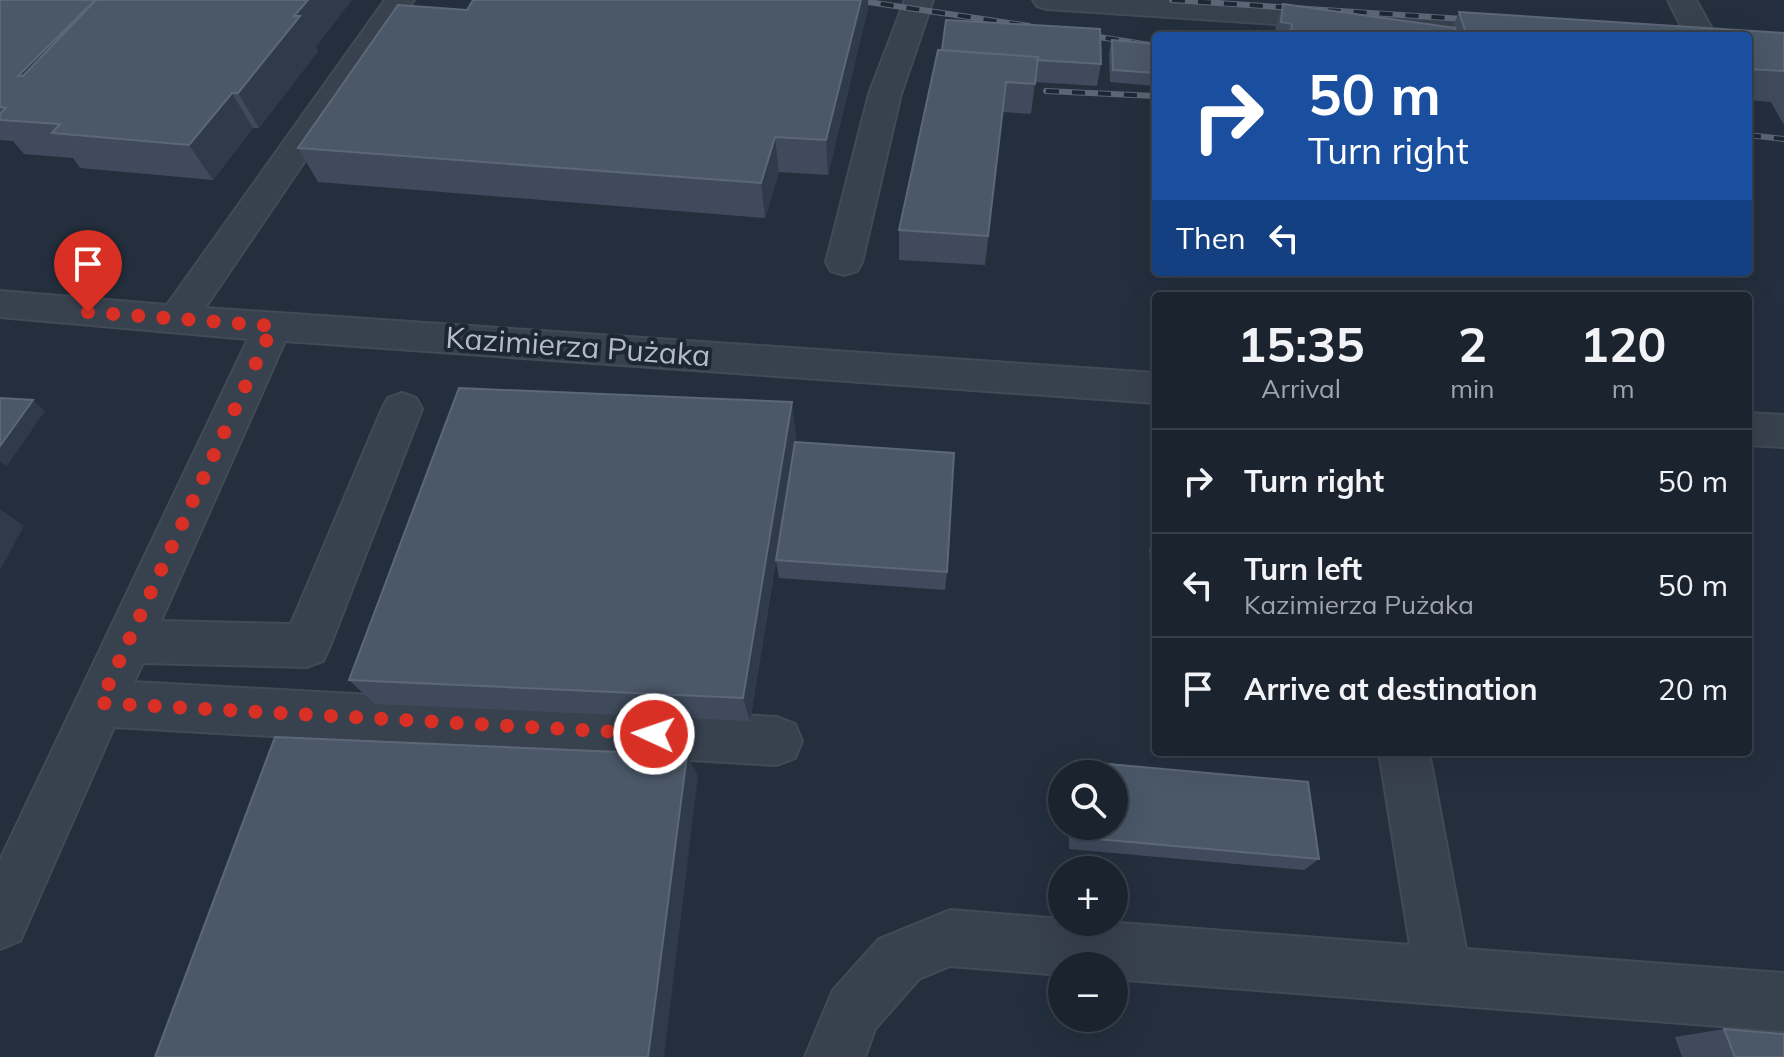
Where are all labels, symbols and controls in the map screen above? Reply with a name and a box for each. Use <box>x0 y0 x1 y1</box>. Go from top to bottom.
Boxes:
text: 50 m <box>1308 59 1441 129</box>
icon: right <box>1176 64 1280 168</box>
text: Turn right <box>1308 128 1469 173</box>
icon: left <box>1262 216 1306 260</box>
text: Then <box>1176 219 1246 257</box>
pin <box>54 230 122 312</box>
icon: arrive <box>66 242 110 286</box>
text: 15:35 <box>1238 314 1365 374</box>
text: 2 <box>1458 314 1487 374</box>
text: 120 <box>1580 314 1666 374</box>
street label: Kazimierza Pużaka <box>445 318 712 374</box>
text: Arrival <box>1261 372 1341 405</box>
text: min <box>1450 372 1494 405</box>
text: m <box>1612 372 1635 405</box>
icon: right <box>1176 459 1220 503</box>
text: Turn right <box>1244 462 1384 500</box>
text: 50 m <box>1658 462 1728 500</box>
text: Turn left <box>1244 550 1362 588</box>
icon: left <box>1176 563 1220 607</box>
text: 50 m <box>1658 566 1728 604</box>
text: Kazimierza Pużaka <box>1244 588 1474 621</box>
icon: arrive <box>1176 667 1220 711</box>
text: Arrive at destination <box>1244 670 1538 708</box>
text: 20 m <box>1658 670 1728 708</box>
position arrow <box>612 692 696 776</box>
map controls <box>1048 760 1128 1032</box>
button: search <box>1048 760 1128 840</box>
button: + <box>1048 856 1128 936</box>
button: − <box>1048 952 1128 1032</box>

